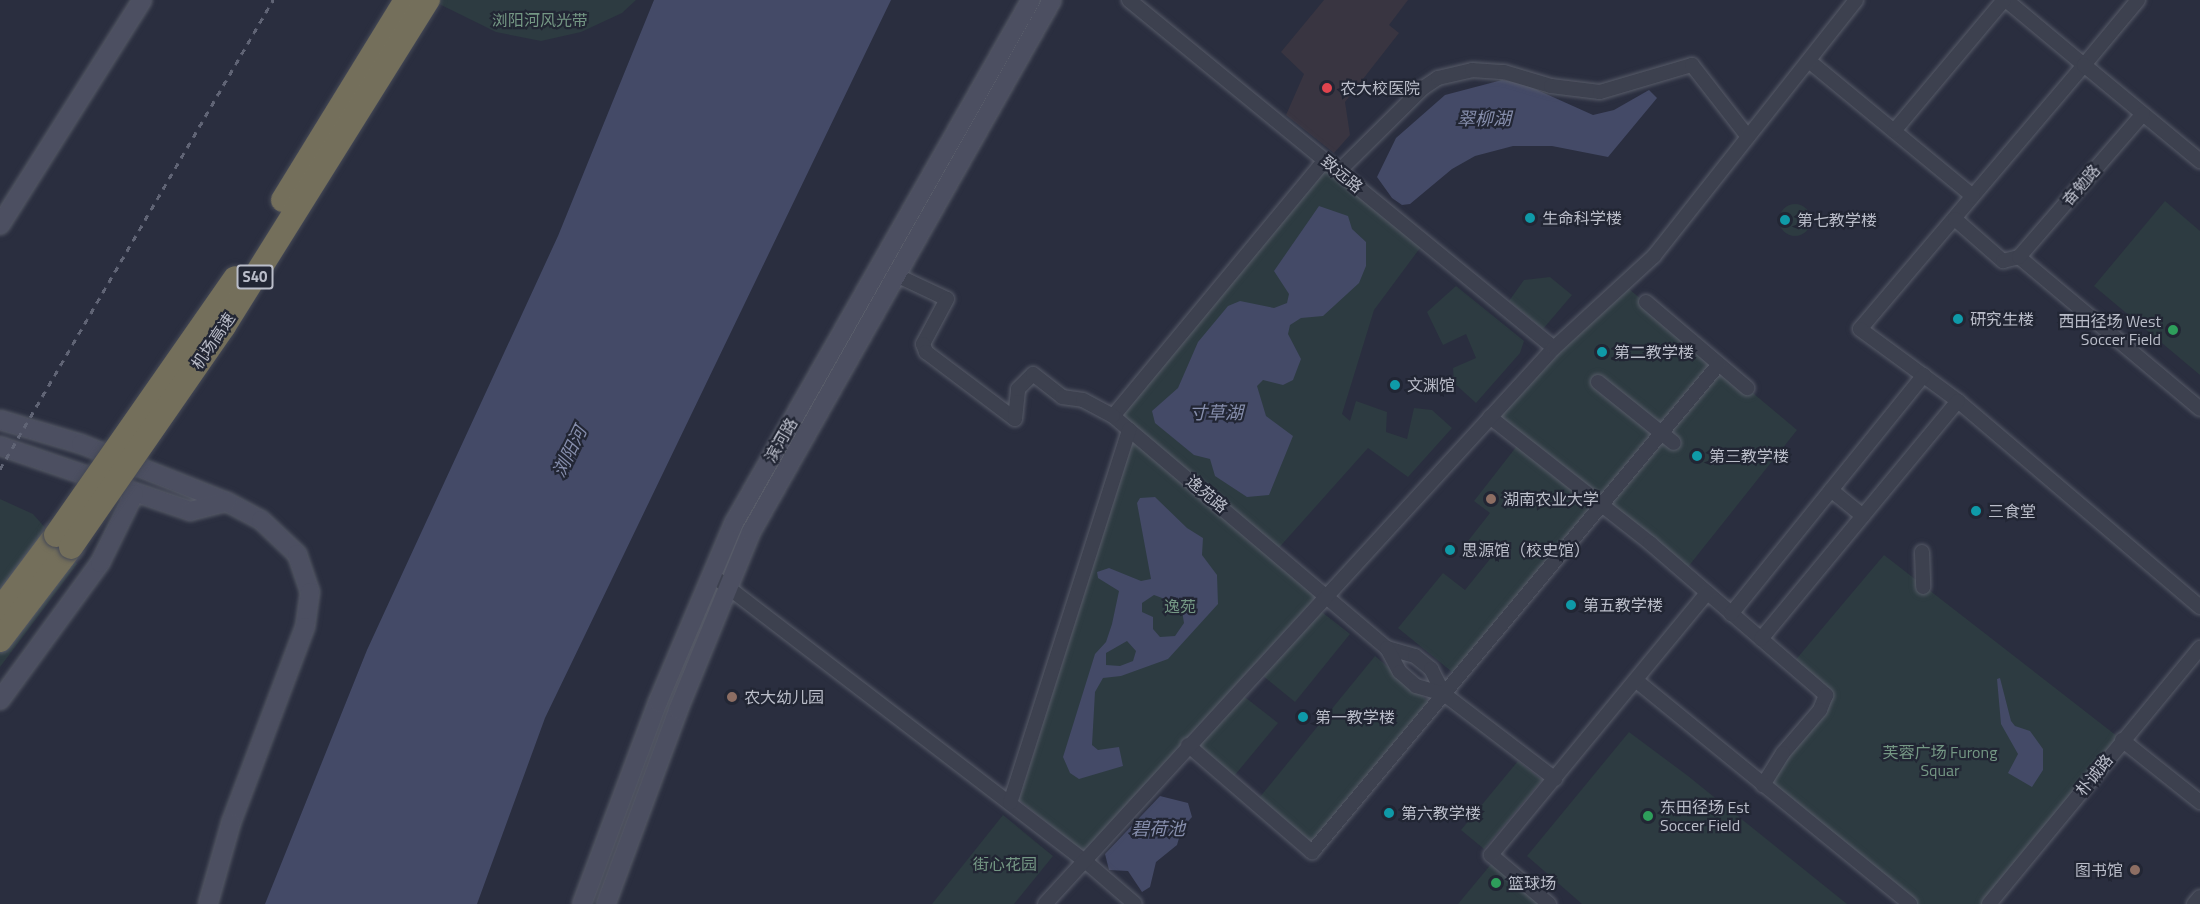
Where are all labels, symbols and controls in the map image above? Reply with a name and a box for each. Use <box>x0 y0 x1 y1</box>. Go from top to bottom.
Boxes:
park label: 浏阳河风光带 <box>492 10 588 30</box>
place label: 农大校医院 <box>1340 78 1420 98</box>
marker: 农大校医院 <box>1318 79 1336 97</box>
water label: 翠柳湖 <box>1457 108 1511 130</box>
street label: 致远路 <box>1317 151 1367 197</box>
street label: 奋勉路 <box>2058 161 2104 209</box>
place label: 生命科学楼 <box>1542 208 1622 228</box>
place label: 第七教学楼 <box>1797 210 1877 230</box>
marker: 生命科学楼 <box>1523 211 1537 225</box>
marker: 第七教学楼 <box>1778 213 1792 227</box>
road number: S40 <box>236 265 274 289</box>
street label: 机场高速 <box>187 309 239 373</box>
place label: 研究生楼 <box>1970 309 2034 329</box>
place label: 西田径场 West Soccer Field <box>2058 311 2161 349</box>
marker: 研究生楼 <box>1951 312 1965 326</box>
marker: 西田径场 West Soccer Field <box>2166 323 2180 337</box>
place label: 第二教学楼 <box>1614 342 1694 362</box>
marker: 第二教学楼 <box>1595 345 1609 359</box>
place label: 文渊馆 <box>1407 375 1455 395</box>
marker: 文渊馆 <box>1388 378 1402 392</box>
water label: 寸草湖 <box>1189 402 1243 424</box>
street label: 滨河路 <box>761 414 801 466</box>
water label: 浏阳河 <box>548 423 592 481</box>
place label: 第三教学楼 <box>1709 446 1789 466</box>
marker: 第三教学楼 <box>1690 449 1704 463</box>
street label: 逸苑路 <box>1182 471 1232 517</box>
place label: 湖南农业大学 <box>1503 489 1599 509</box>
marker: 湖南农业大学 <box>1484 492 1498 506</box>
place label: 三食堂 <box>1988 501 2036 521</box>
marker: 三食堂 <box>1969 504 1983 518</box>
place label: 思源馆（校史馆） <box>1462 540 1590 560</box>
marker: 思源馆（校史馆） <box>1443 543 1457 557</box>
place label: 第五教学楼 <box>1583 595 1663 615</box>
park label: 逸苑 <box>1164 596 1196 616</box>
marker: 第五教学楼 <box>1564 598 1578 612</box>
place label: 农大幼儿园 <box>744 687 824 707</box>
marker: 农大幼儿园 <box>725 690 739 704</box>
place label: 第一教学楼 <box>1315 707 1395 727</box>
marker: 第一教学楼 <box>1296 710 1310 724</box>
park label: 芙蓉广场 Furong Squar <box>1883 742 1997 780</box>
street label: 朴诚路 <box>2071 750 2117 800</box>
place label: 东田径场 Est Soccer Field <box>1660 797 1749 835</box>
place label: 第六教学楼 <box>1401 803 1481 823</box>
marker: 第六教学楼 <box>1382 806 1396 820</box>
marker: 东田径场 Est Soccer Field <box>1641 809 1655 823</box>
water label: 碧荷池 <box>1131 818 1185 840</box>
park label: 街心花园 <box>973 854 1037 874</box>
place label: 图书馆 <box>2075 860 2123 880</box>
marker: 图书馆 <box>2128 863 2142 877</box>
place label: 篮球场 <box>1508 873 1556 893</box>
marker: 篮球场 <box>1489 876 1503 890</box>

